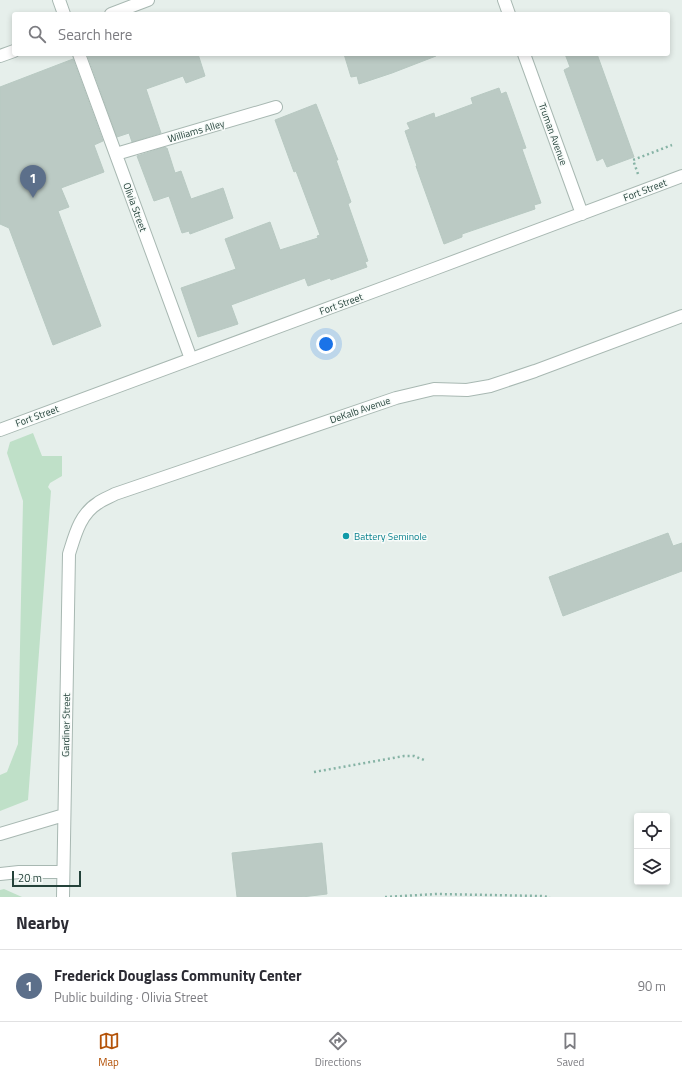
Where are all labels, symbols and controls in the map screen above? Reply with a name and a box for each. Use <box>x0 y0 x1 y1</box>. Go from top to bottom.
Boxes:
search box <box>12 12 670 56</box>
icon: search <box>26 23 48 45</box>
text: Search here <box>58 23 132 46</box>
street label: Truman Avenue <box>535 101 571 167</box>
street label: Williams Alley <box>166 116 226 146</box>
pin: 1 <box>20 165 46 198</box>
street label: Fort Street <box>621 175 669 205</box>
street label: Olivia Street <box>119 180 151 234</box>
street label: Fort Street <box>317 289 365 319</box>
your location <box>316 334 336 354</box>
street label: DeKalb Avenue <box>328 393 392 427</box>
street label: Fort Street <box>13 401 61 431</box>
place label: Battery Seminole <box>354 529 427 544</box>
marker: Battery Seminole <box>341 531 351 541</box>
street label: Gardiner Street <box>58 692 74 757</box>
map controls <box>634 813 670 885</box>
button: locate <box>634 813 670 849</box>
button: layers <box>634 849 670 885</box>
scale bar <box>12 869 81 888</box>
text: 20 m <box>18 870 42 886</box>
text: Nearby <box>16 910 69 936</box>
text: Frederick Douglass Community Center <box>54 964 302 987</box>
text: 1 <box>25 976 33 996</box>
text: 90 m <box>638 976 666 996</box>
text: Public building · Olivia Street <box>54 987 208 1007</box>
tab: Map <box>98 1030 120 1070</box>
tab: Directions <box>315 1030 361 1070</box>
tab: Saved <box>556 1030 584 1070</box>

